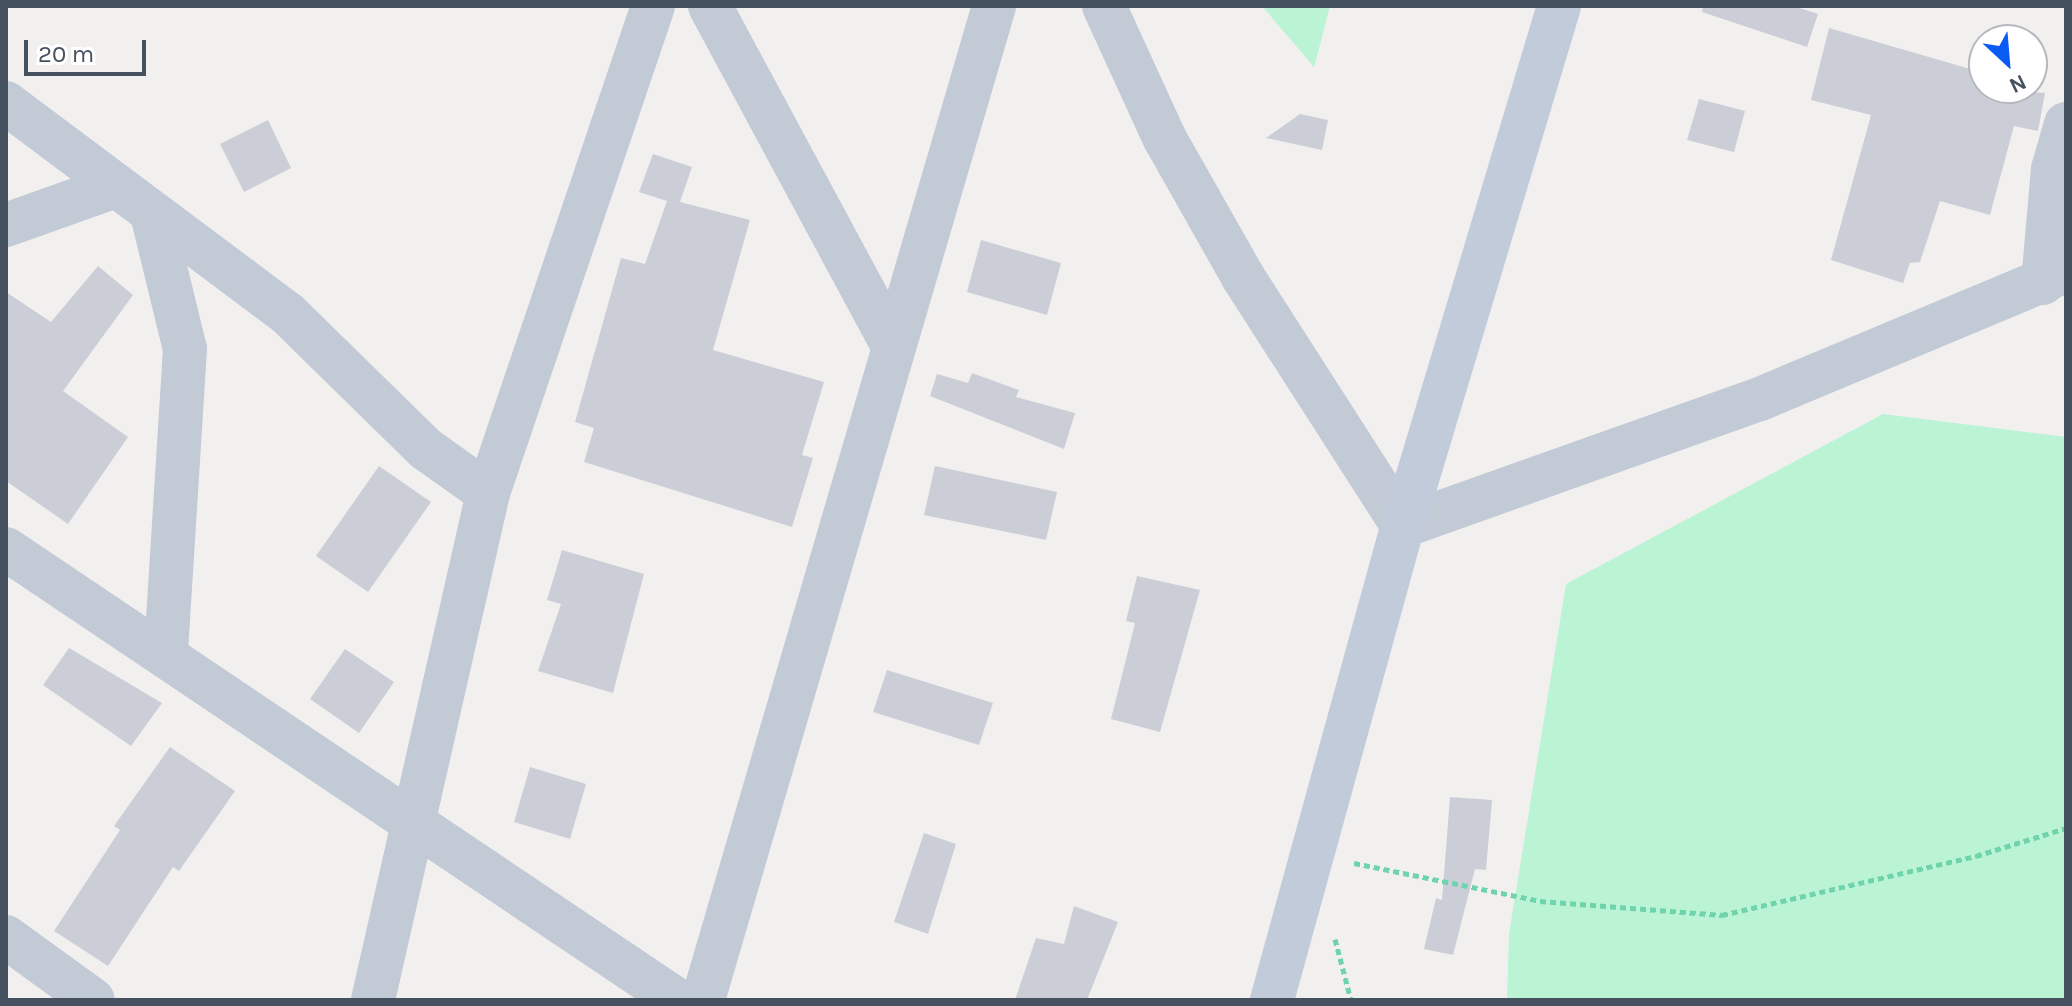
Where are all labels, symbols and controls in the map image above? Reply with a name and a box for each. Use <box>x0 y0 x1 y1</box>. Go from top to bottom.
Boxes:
scale bar <box>28 24 150 74</box>
north arrow <box>1968 24 2048 104</box>
text: 20 m <box>38 40 94 68</box>
text: N <box>2005 69 2030 99</box>

